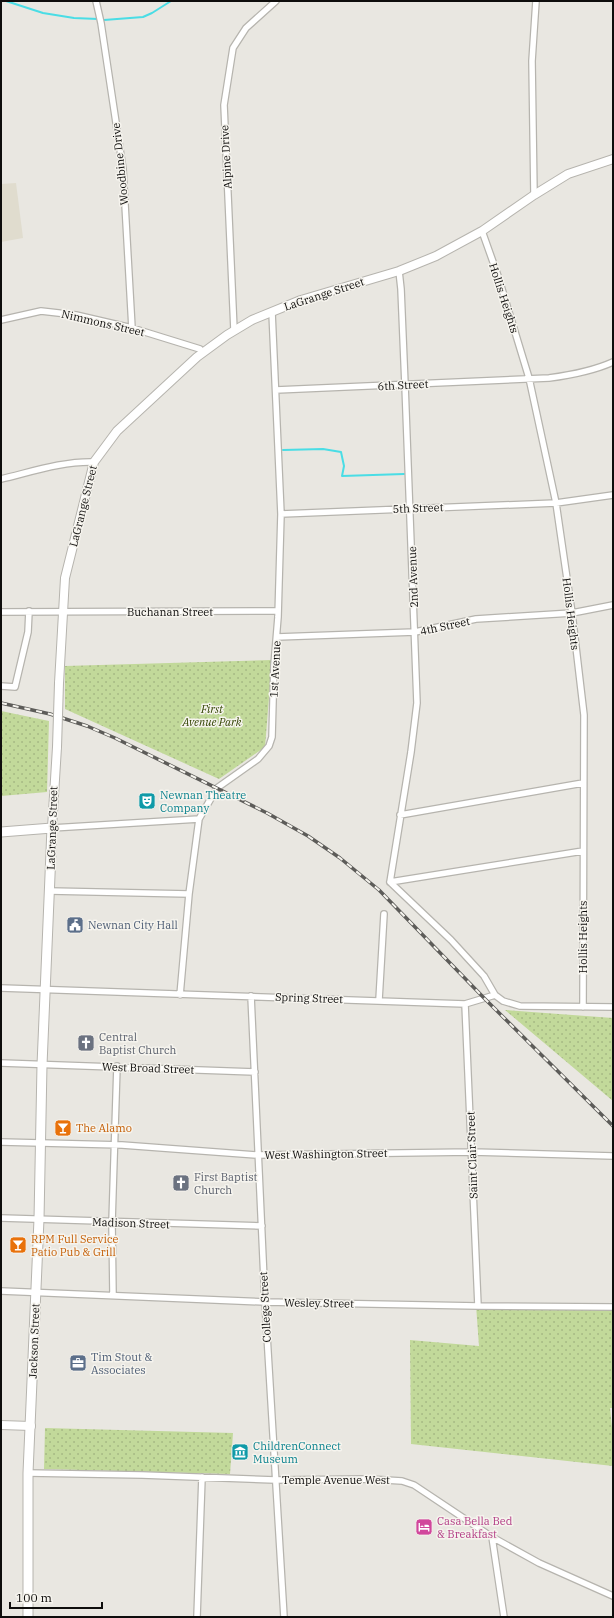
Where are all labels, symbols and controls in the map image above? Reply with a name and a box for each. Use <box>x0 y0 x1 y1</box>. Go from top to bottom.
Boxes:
street label: Woodbine Drive <box>109 122 131 206</box>
street label: Alpine Drive <box>217 124 235 189</box>
street label: Hollis Heights <box>486 261 522 335</box>
street label: LaGrange Street <box>282 274 366 314</box>
street label: Nimmons Street <box>60 307 146 339</box>
street label: 6th Street <box>377 377 429 393</box>
street label: LaGrange Street <box>66 464 100 548</box>
street label: 5th Street <box>392 500 444 516</box>
street label: 2nd Avenue <box>405 546 421 608</box>
street label: Hollis Heights <box>560 577 582 651</box>
street label: Buchanan Street <box>127 605 213 619</box>
street label: 4th Street <box>419 614 471 638</box>
street label: 1st Avenue <box>267 640 283 698</box>
park label: First Avenue Park <box>181 702 242 729</box>
street label: LaGrange Street <box>44 786 60 870</box>
place label: Newnan Theatre Company <box>160 788 246 815</box>
theatre icon: Newnan Theatre Company <box>137 791 157 811</box>
street label: Hollis Heights <box>576 901 590 973</box>
public building icon: Newnan City Hall <box>65 915 85 935</box>
place label: Newnan City Hall <box>88 918 178 932</box>
street label: Spring Street <box>275 990 343 1006</box>
place label: Central Baptist Church <box>99 1030 177 1057</box>
church icon: Central Baptist Church <box>76 1033 96 1053</box>
street label: West Broad Street <box>102 1059 195 1077</box>
street label: Saint Clair Street <box>463 1111 481 1199</box>
bar icon: The Alamo <box>53 1118 73 1138</box>
place label: The Alamo <box>76 1121 132 1135</box>
street label: West Washington Street <box>264 1146 388 1162</box>
place label: First Baptist Church <box>194 1170 257 1197</box>
church icon: First Baptist Church <box>171 1173 191 1193</box>
street label: Madison Street <box>92 1215 170 1231</box>
place label: RPM Full Service Patio Pub & Grill <box>31 1232 118 1259</box>
bar icon: RPM Full Service Patio Pub & Grill <box>8 1235 28 1255</box>
street label: College Street <box>256 1271 274 1343</box>
street label: Wesley Street <box>284 1295 354 1311</box>
street label: Jackson Street <box>26 1303 42 1379</box>
place label: Tim Stout & Associates <box>91 1350 152 1377</box>
office icon: Tim Stout & Associates <box>68 1353 88 1373</box>
place label: ChildrenConnect Museum <box>253 1439 341 1466</box>
museum icon: ChildrenConnect Museum <box>230 1442 250 1462</box>
street label: Temple Avenue West <box>282 1473 390 1487</box>
place label: Casa Bella Bed & Breakfast <box>437 1514 513 1541</box>
hotel icon: Casa Bella Bed & Breakfast <box>414 1517 434 1537</box>
scale bar <box>10 1584 102 1610</box>
text: 100 m <box>16 1590 52 1605</box>

